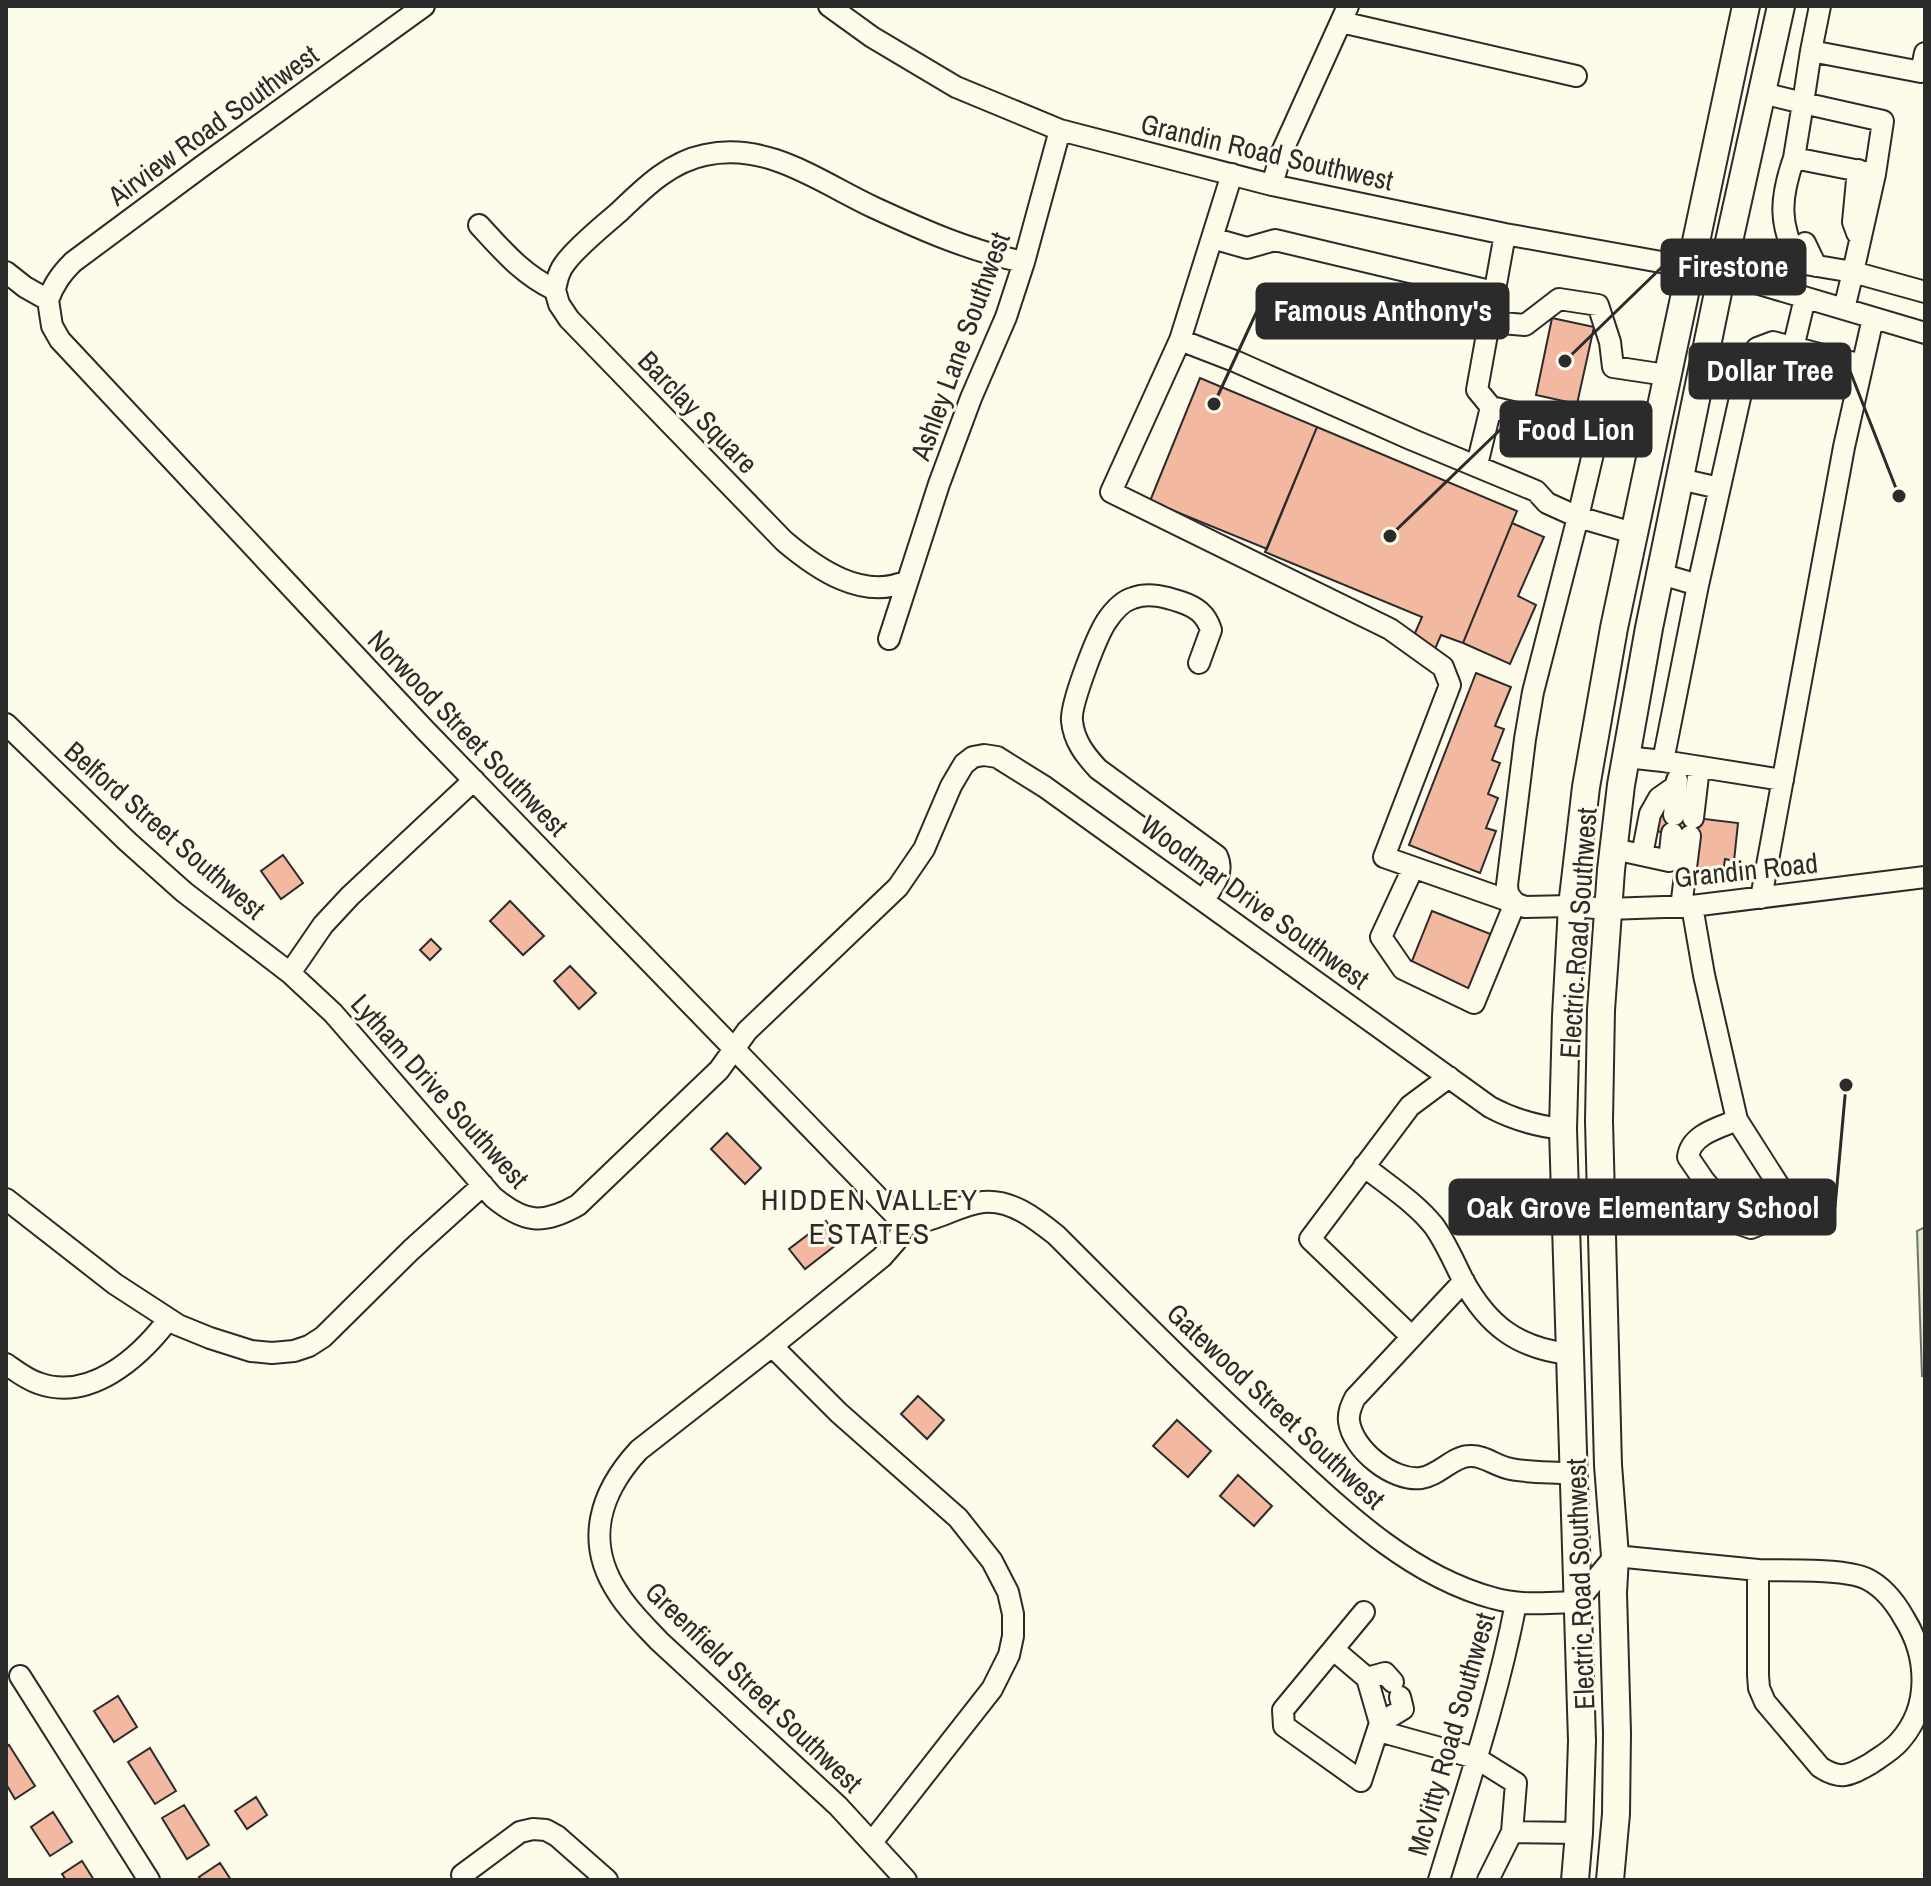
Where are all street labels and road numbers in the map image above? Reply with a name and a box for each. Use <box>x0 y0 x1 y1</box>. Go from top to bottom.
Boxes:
street label: Airview Road Southwest <box>99 36 326 215</box>
street label: Grandin Road Southwest <box>1137 104 1397 200</box>
street label: Ashley Lane Southwest <box>901 227 1019 466</box>
street label: Barclay Square <box>630 342 766 482</box>
street label: Norwood Street Southwest <box>359 622 577 844</box>
street label: Belford Street Southwest <box>57 732 273 928</box>
street label: Woodmar Drive Southwest <box>1133 806 1377 998</box>
street label: Electric Road Southwest <box>1550 806 1606 1060</box>
street label: Grandin Road <box>1672 844 1820 896</box>
street label: Lytham Drive Southwest <box>342 986 538 1196</box>
street label: Gatewood Street Southwest <box>1158 1295 1394 1517</box>
street label: Electric Road Southwest <box>1557 1458 1603 1710</box>
street label: Greenfield Street Southwest <box>637 1573 871 1801</box>
street label: McVitty Road Southwest <box>1398 1608 1504 1860</box>

